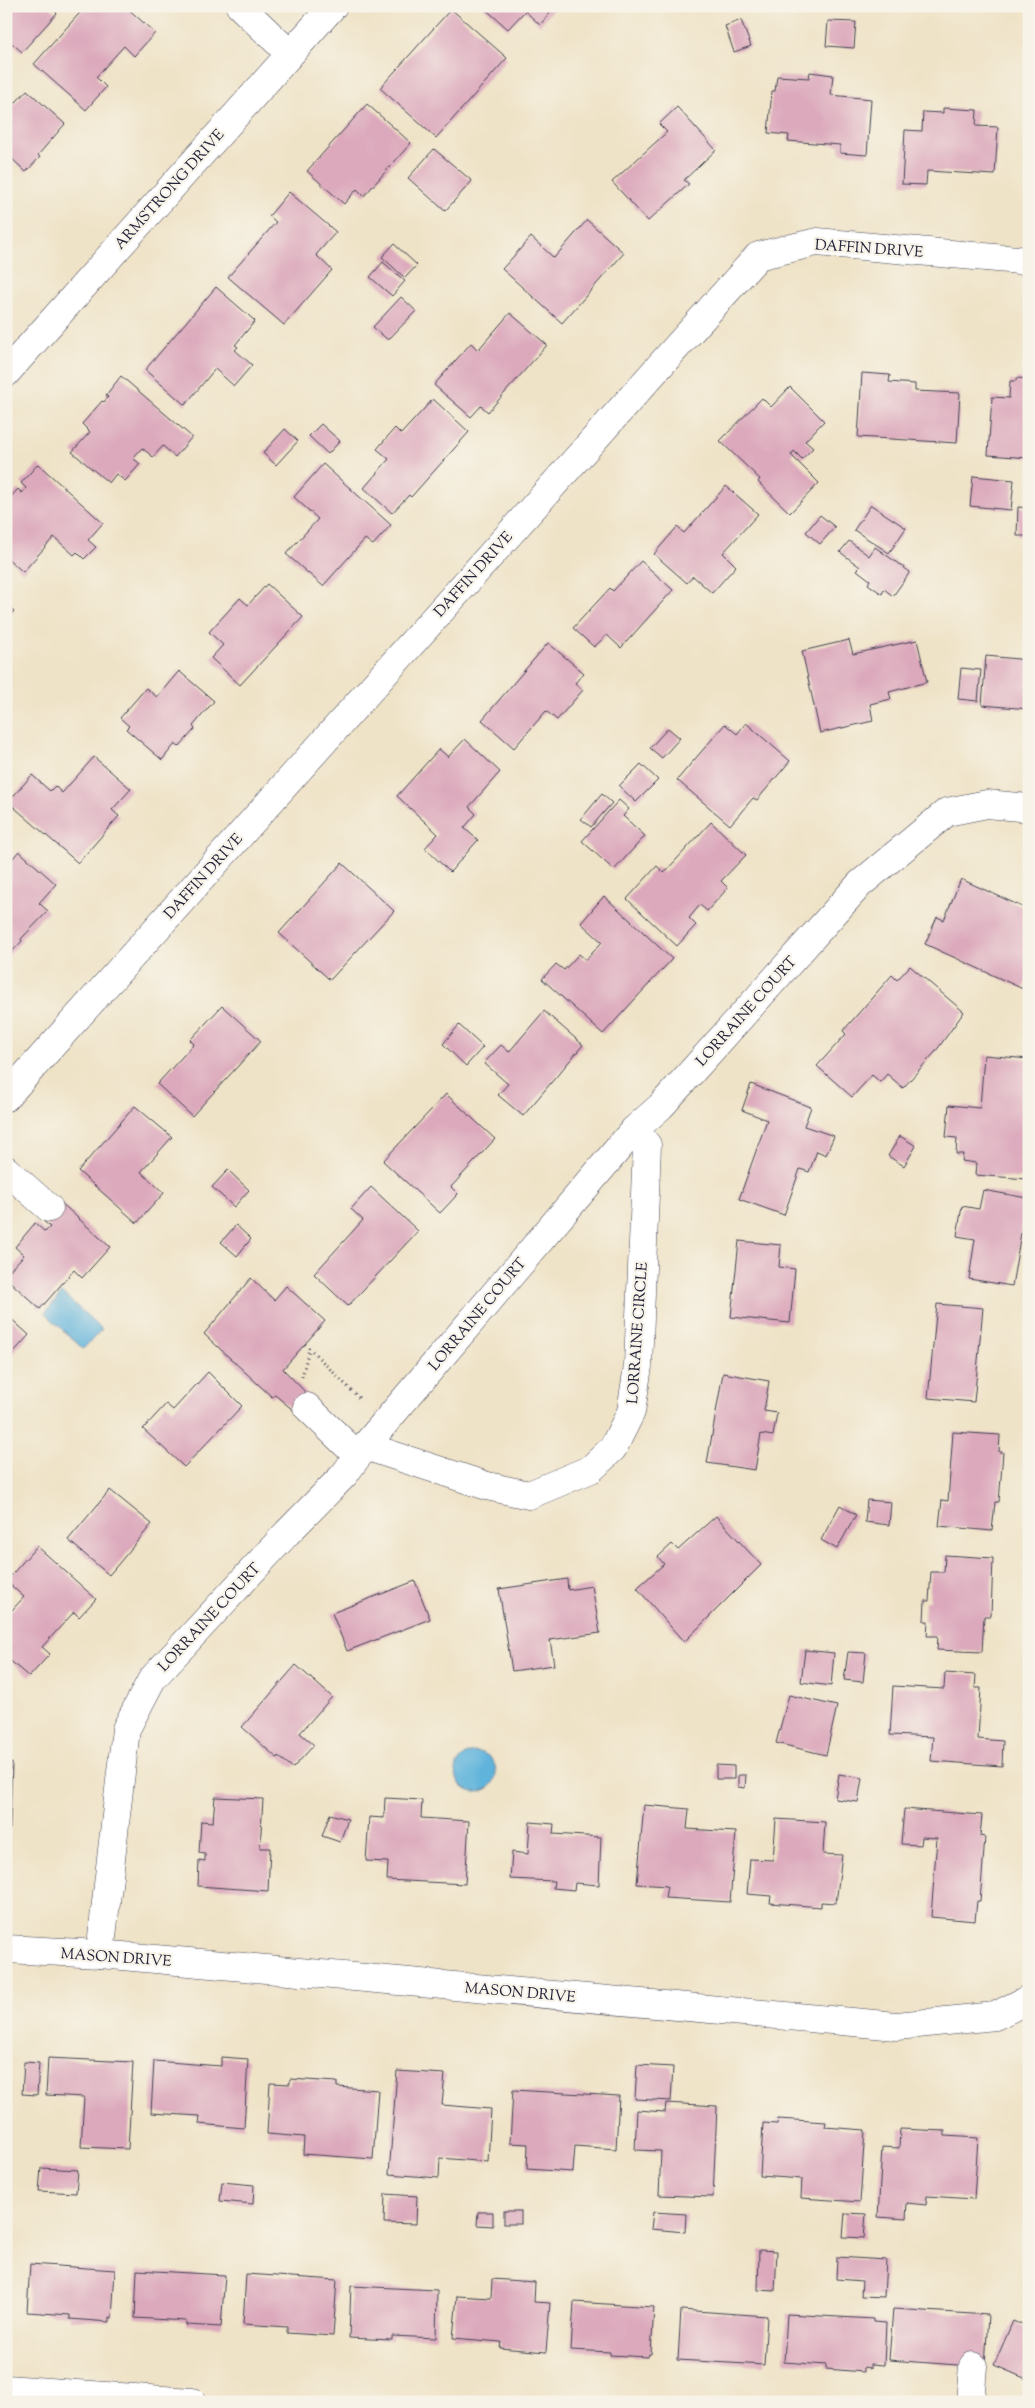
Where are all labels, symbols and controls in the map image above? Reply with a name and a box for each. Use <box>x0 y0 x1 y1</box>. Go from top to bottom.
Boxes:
street label: ARMSTRONG DRIVE <box>110 125 230 255</box>
street label: DAFFIN DRIVE <box>814 235 924 264</box>
street label: DAFFIN DRIVE <box>430 528 518 622</box>
street label: DAFFIN DRIVE <box>160 830 248 924</box>
street label: LORRAINE COURT <box>692 952 803 1072</box>
street label: LORRAINE COURT <box>425 1254 532 1376</box>
street label: LORRAINE CIRCLE <box>623 1261 654 1405</box>
street label: LORRAINE COURT <box>154 1559 266 1677</box>
street label: MASON DRIVE <box>60 1944 172 1973</box>
street label: MASON DRIVE <box>464 1978 576 2009</box>

